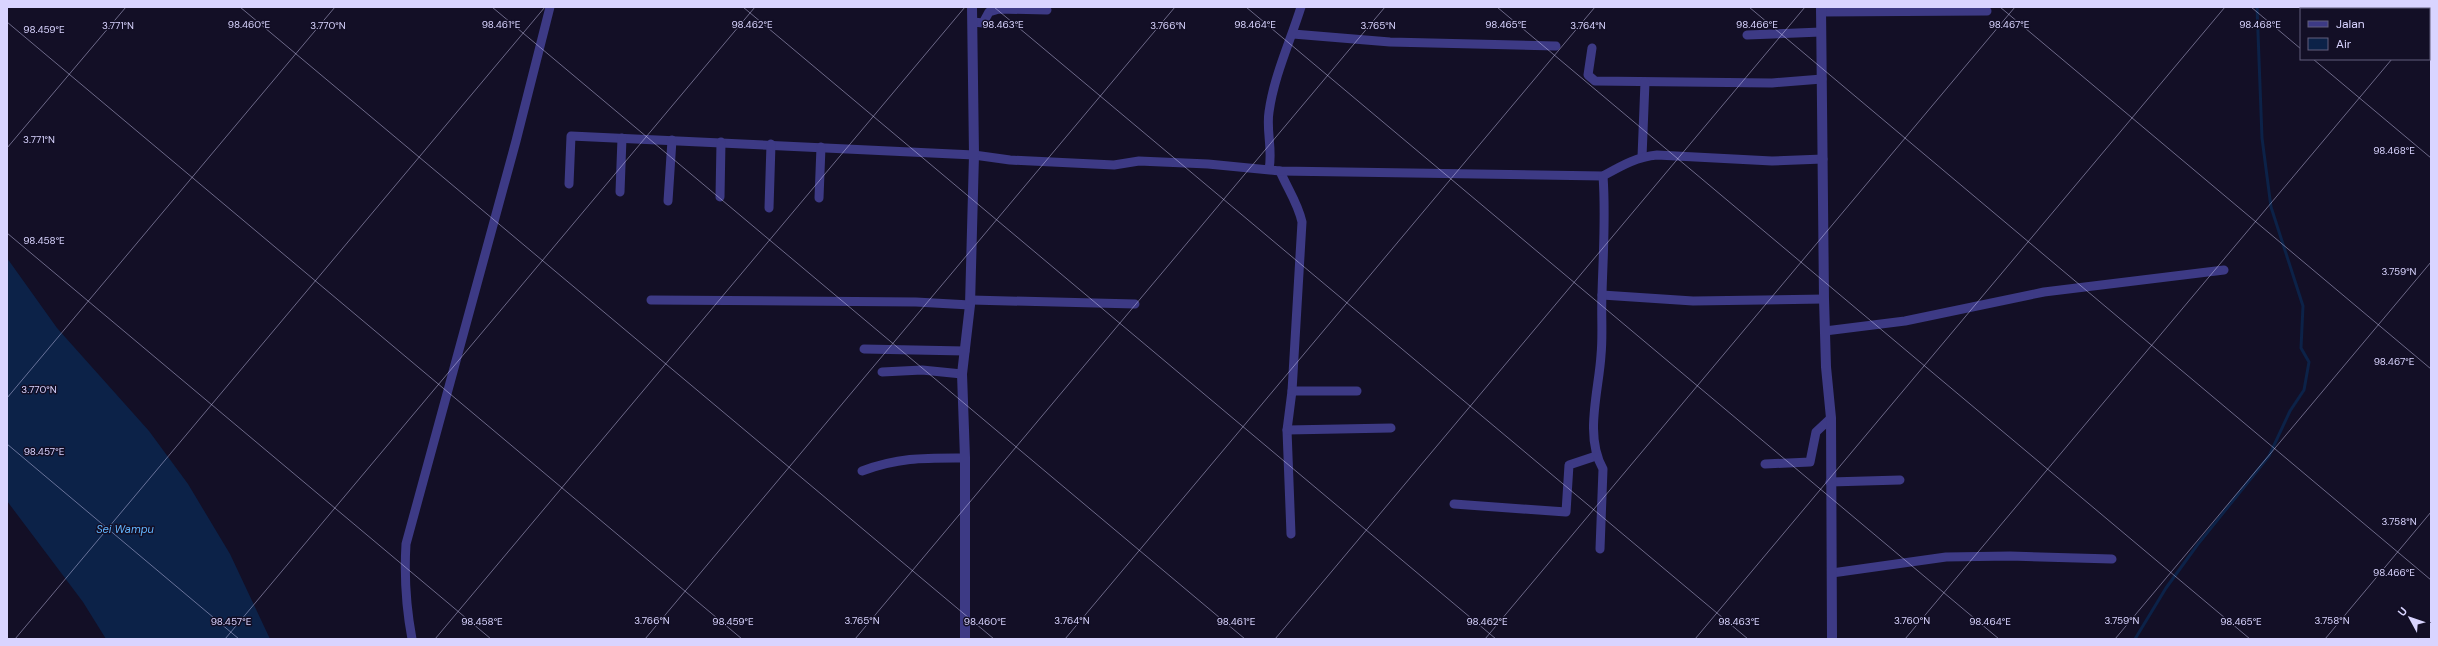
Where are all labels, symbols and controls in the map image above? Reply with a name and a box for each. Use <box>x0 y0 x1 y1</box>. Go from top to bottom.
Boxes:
legend <box>2300 8 2430 60</box>
text: Jalan <box>2336 16 2365 32</box>
text: 98.460°E <box>228 18 271 31</box>
text: 98.461°E <box>482 18 521 31</box>
text: 98.462°E <box>731 18 773 31</box>
text: 98.463°E <box>982 18 1024 31</box>
text: 98.464°E <box>1234 18 1276 31</box>
text: 98.465°E <box>1485 18 1527 31</box>
text: 98.466°E <box>1736 18 1778 31</box>
text: 98.467°E <box>1989 18 2030 31</box>
text: 98.468°E <box>2239 18 2281 31</box>
text: 3.771°N <box>102 19 134 32</box>
text: 3.770°N <box>310 19 346 32</box>
text: 3.766°N <box>1150 19 1186 32</box>
text: 3.765°N <box>1360 19 1396 32</box>
text: 3.764°N <box>1570 19 1606 32</box>
text: 98.459°E <box>23 23 65 36</box>
text: Air <box>2336 36 2352 52</box>
text: 3.771°N <box>23 133 55 146</box>
text: 98.468°E <box>2373 144 2415 157</box>
text: 98.458°E <box>23 234 65 247</box>
text: 3.759°N <box>2381 265 2417 278</box>
text: 98.467°E <box>2374 355 2415 368</box>
text: 3.770°N <box>21 383 57 396</box>
text: 98.457°E <box>24 445 65 458</box>
text: 3.758°N <box>2381 515 2417 528</box>
water label: Sei Wampu <box>96 522 155 536</box>
text: 98.466°E <box>2373 566 2415 579</box>
north arrow <box>2390 598 2430 638</box>
text: U <box>2395 604 2410 619</box>
text: 3.766°N <box>634 614 670 627</box>
text: 3.765°N <box>844 614 880 627</box>
text: 3.764°N <box>1054 614 1090 627</box>
text: 3.760°N <box>1894 614 1930 627</box>
text: 3.759°N <box>2104 614 2140 627</box>
text: 3.758°N <box>2314 614 2350 627</box>
text: 98.457°E <box>211 615 252 628</box>
text: 98.458°E <box>461 615 503 628</box>
text: 98.459°E <box>712 615 754 628</box>
text: 98.460°E <box>964 615 1007 628</box>
text: 98.461°E <box>1217 615 1256 628</box>
text: 98.462°E <box>1466 615 1508 628</box>
text: 98.463°E <box>1718 615 1760 628</box>
text: 98.464°E <box>1969 615 2011 628</box>
text: 98.465°E <box>2220 615 2262 628</box>

